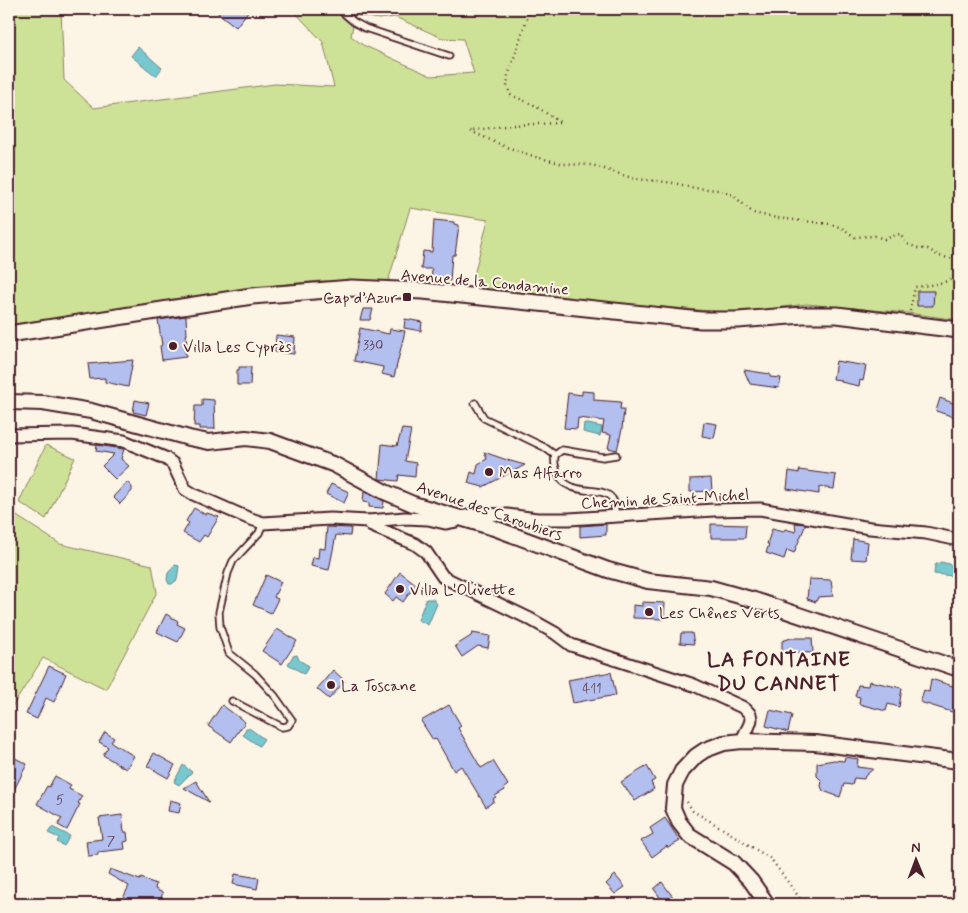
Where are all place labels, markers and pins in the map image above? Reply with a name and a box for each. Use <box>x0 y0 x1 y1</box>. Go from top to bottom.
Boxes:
place label: Cap d’Azur <box>323 288 397 309</box>
marker: Cap d’Azur <box>401 291 413 303</box>
place label: Villa Les Cyprès <box>183 337 292 358</box>
marker: Villa Les Cyprès <box>167 340 179 352</box>
place label: Mas Alfarro <box>499 463 582 484</box>
marker: Mas Alfarro <box>483 466 495 478</box>
place label: Villa L'Olivette <box>410 580 515 601</box>
marker: Villa L'Olivette <box>394 583 406 595</box>
place label: Les Chênes Verts <box>659 603 779 624</box>
marker: Les Chênes Verts <box>643 606 655 618</box>
place label: La Toscane <box>341 676 417 697</box>
marker: La Toscane <box>325 679 337 691</box>

